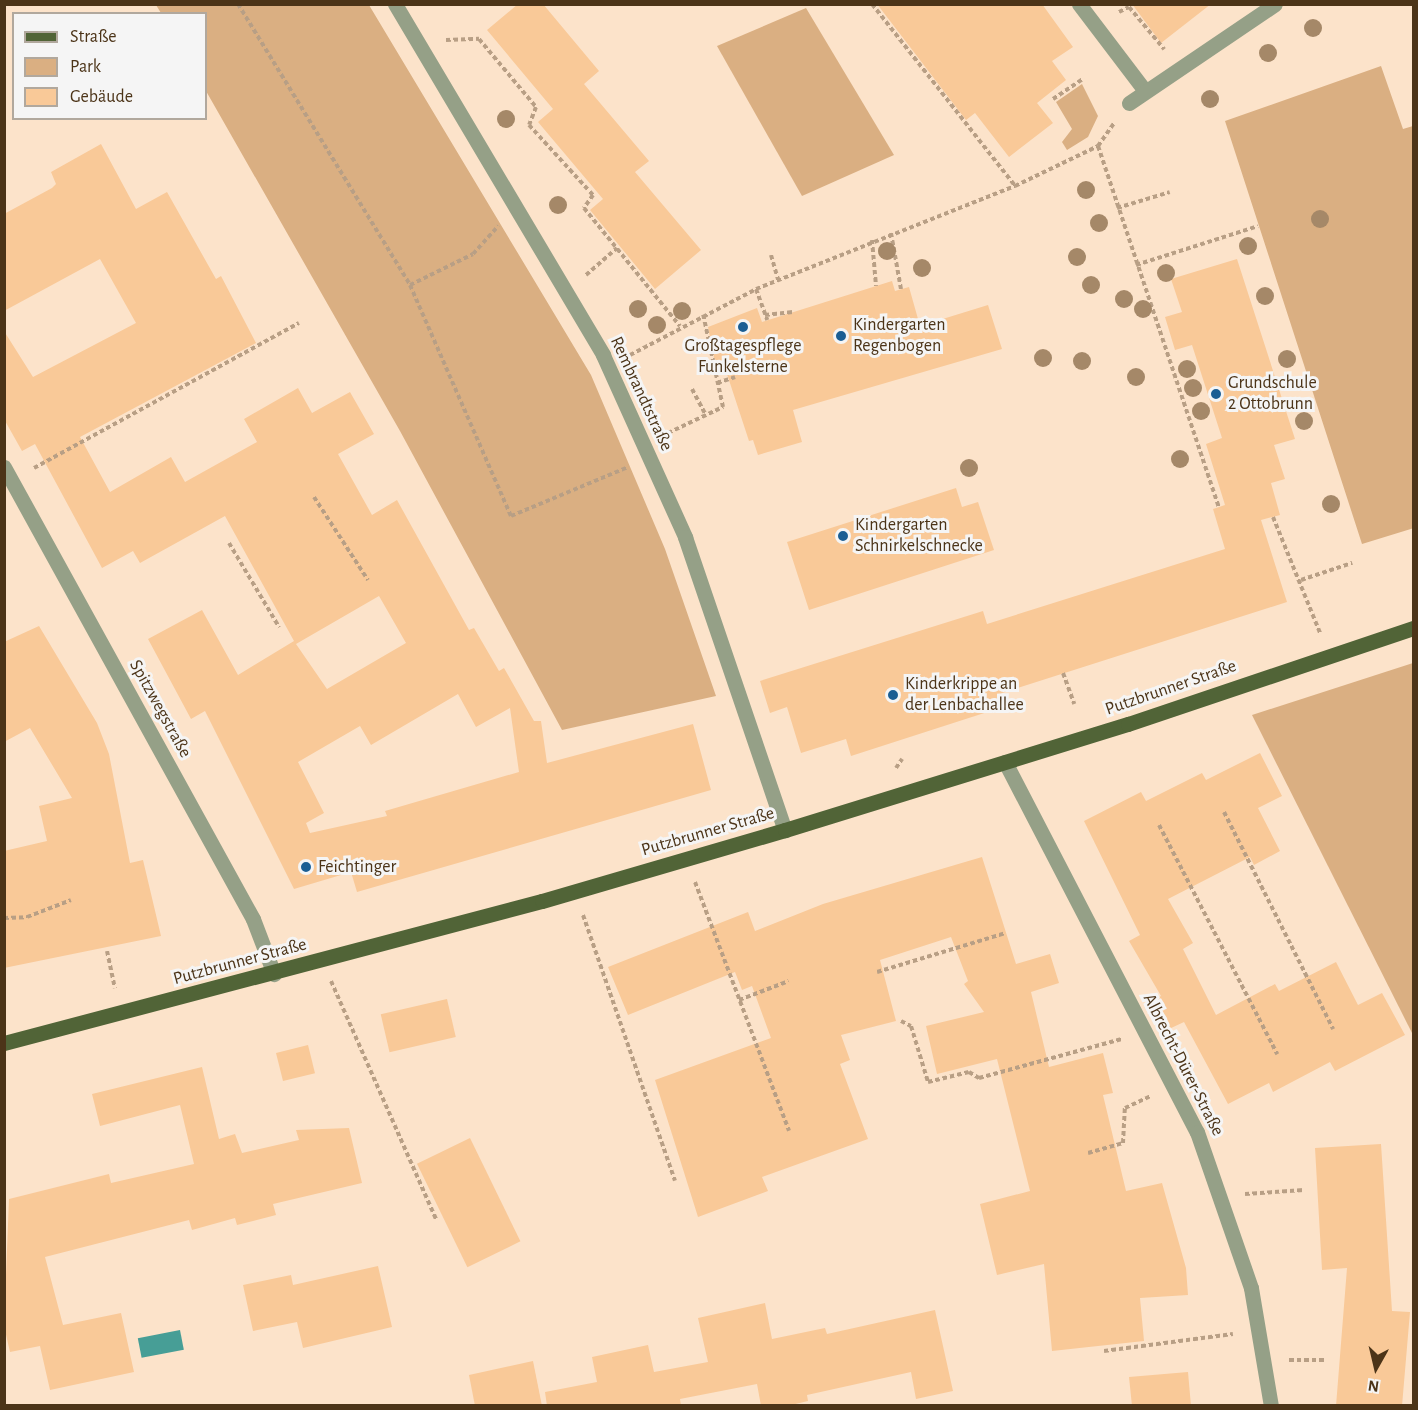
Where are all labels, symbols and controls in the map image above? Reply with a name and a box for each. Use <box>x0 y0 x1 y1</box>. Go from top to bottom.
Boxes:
legend <box>12 12 207 120</box>
text: Straße <box>70 28 116 46</box>
text: Park <box>70 58 101 76</box>
text: Gebäude <box>70 88 133 106</box>
place label: Kindergarten Regenbogen <box>853 315 945 358</box>
marker: Großtagespflege Funkelsterne <box>736 320 750 334</box>
marker: Kindergarten Regenbogen <box>834 329 848 343</box>
street label: Rembrandtstraße <box>605 333 677 455</box>
place label: Großtagespflege Funkelsterne <box>685 336 801 378</box>
place label: Grundschule 2 Ottobrunn <box>1228 373 1317 416</box>
marker: Grundschule 2 Ottobrunn <box>1209 387 1223 401</box>
place label: Kindergarten Schnirkelschnecke <box>855 515 983 558</box>
marker: Kindergarten Schnirkelschnecke <box>836 529 850 543</box>
street label: Putzbrunner Straße <box>1103 655 1239 721</box>
street label: Spitzwegstraße <box>124 656 196 762</box>
place label: Kinderkrippe an der Lenbachallee <box>905 674 1024 716</box>
marker: Kinderkrippe an der Lenbachallee <box>886 688 900 702</box>
street label: Putzbrunner Straße <box>639 803 777 861</box>
place label: Feichtinger <box>318 856 396 878</box>
marker: Feichtinger <box>299 860 313 874</box>
street label: Putzbrunner Straße <box>171 934 309 990</box>
street label: Albrecht-Dürer-Straße <box>1138 990 1228 1140</box>
north arrow <box>1346 1338 1406 1398</box>
text: N <box>1367 1377 1380 1395</box>

